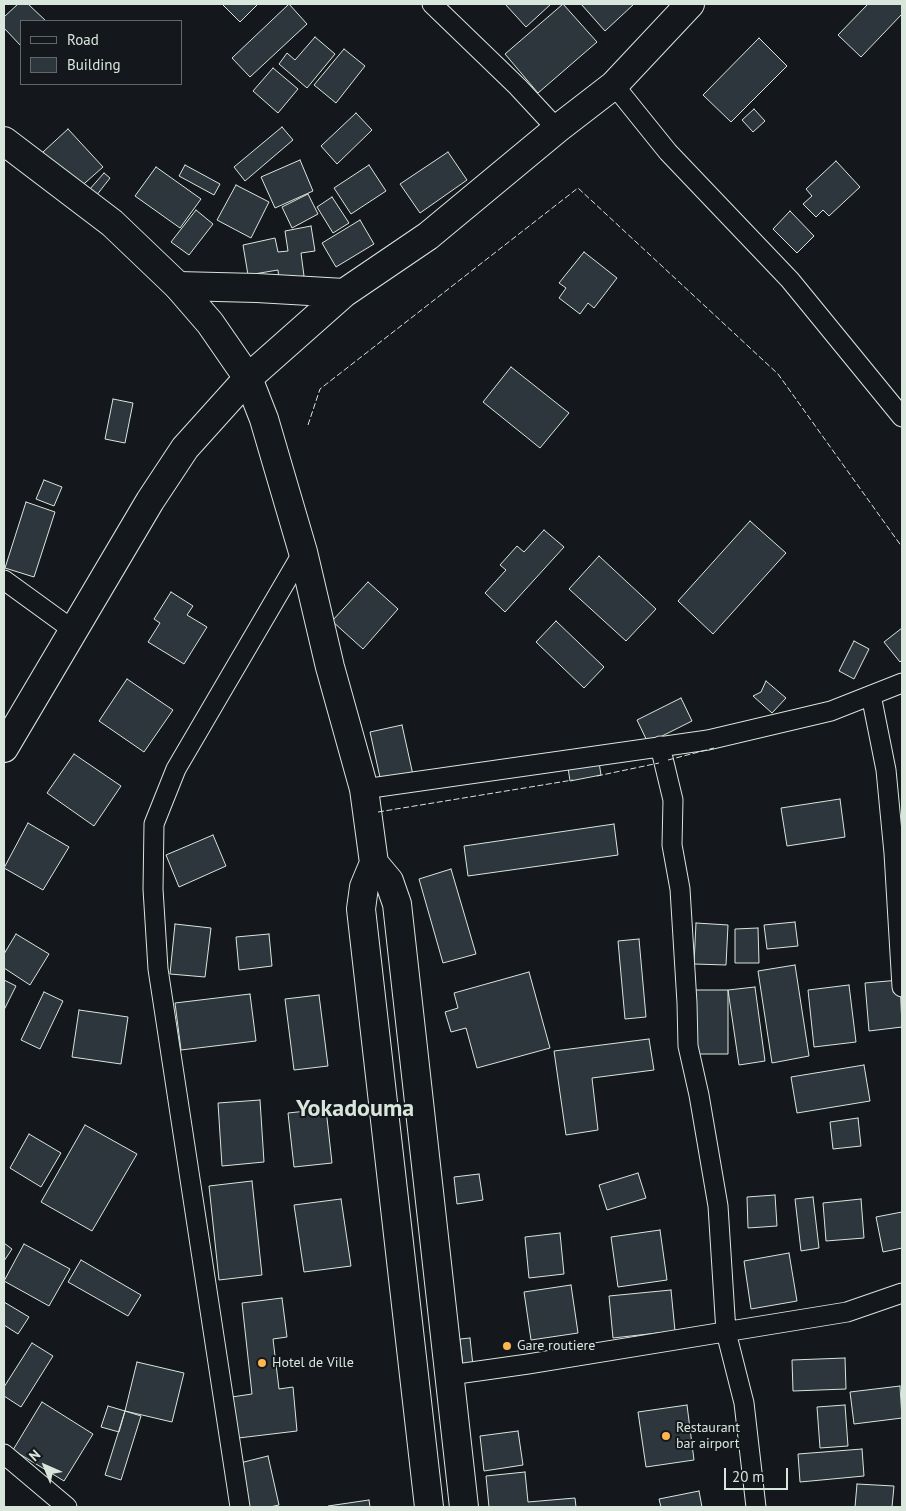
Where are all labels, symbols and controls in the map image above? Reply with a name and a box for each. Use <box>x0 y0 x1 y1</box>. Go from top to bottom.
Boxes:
legend <box>20 20 182 85</box>
text: Road <box>67 30 99 49</box>
text: Building <box>67 55 121 74</box>
district label: Yokadouma <box>296 1095 414 1123</box>
place label: Gare routiere <box>517 1338 595 1354</box>
marker: Gare routiere <box>501 1340 513 1352</box>
place label: Hotel de Ville <box>272 1355 354 1371</box>
marker: Hotel de Ville <box>256 1357 268 1369</box>
place label: Restaurant bar airport <box>676 1420 740 1452</box>
marker: Restaurant bar airport <box>660 1430 672 1442</box>
north arrow <box>20 1441 70 1491</box>
text: N <box>25 1446 44 1465</box>
scale bar <box>726 1458 790 1490</box>
text: 20 m <box>732 1467 765 1486</box>

